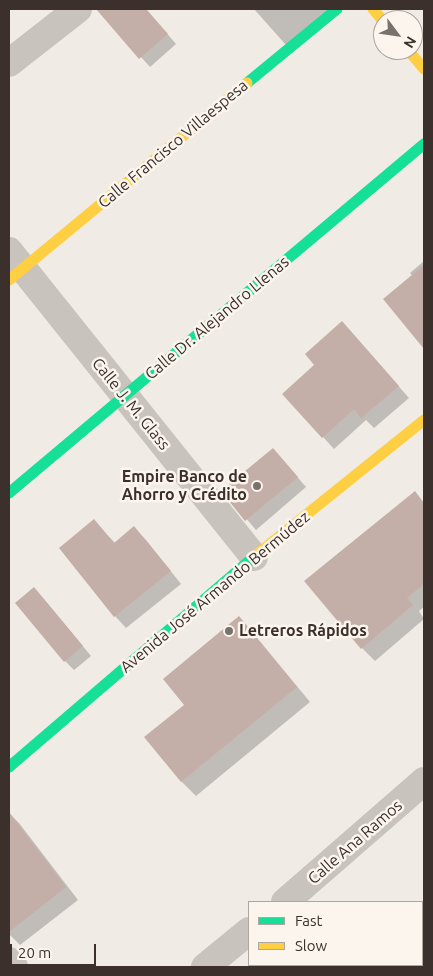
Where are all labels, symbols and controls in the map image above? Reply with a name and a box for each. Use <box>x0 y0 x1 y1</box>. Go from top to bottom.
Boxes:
north arrow <box>373 10 423 60</box>
text: N <box>400 34 420 51</box>
street label: Calle Francisco Villaespesa <box>94 76 252 212</box>
street label: Calle Dr. Alejandro Llenas <box>141 252 293 384</box>
street label: Calle J. M. Glass <box>88 354 174 454</box>
place label: Empire Banco de Ahorro y Crédito <box>122 467 247 505</box>
marker: Empire Banco de Ahorro y Crédito <box>251 480 263 492</box>
street label: Avenida José Armando Bermúdez <box>116 507 314 677</box>
place label: Letreros Rápidos <box>239 621 367 641</box>
marker: Letreros Rápidos <box>223 625 235 637</box>
street label: Calle Ana Ramos <box>304 796 406 888</box>
legend <box>248 901 423 966</box>
text: Fast <box>295 912 322 929</box>
scale bar <box>12 934 99 966</box>
text: Slow <box>295 937 327 954</box>
text: 20 m <box>18 944 51 961</box>

